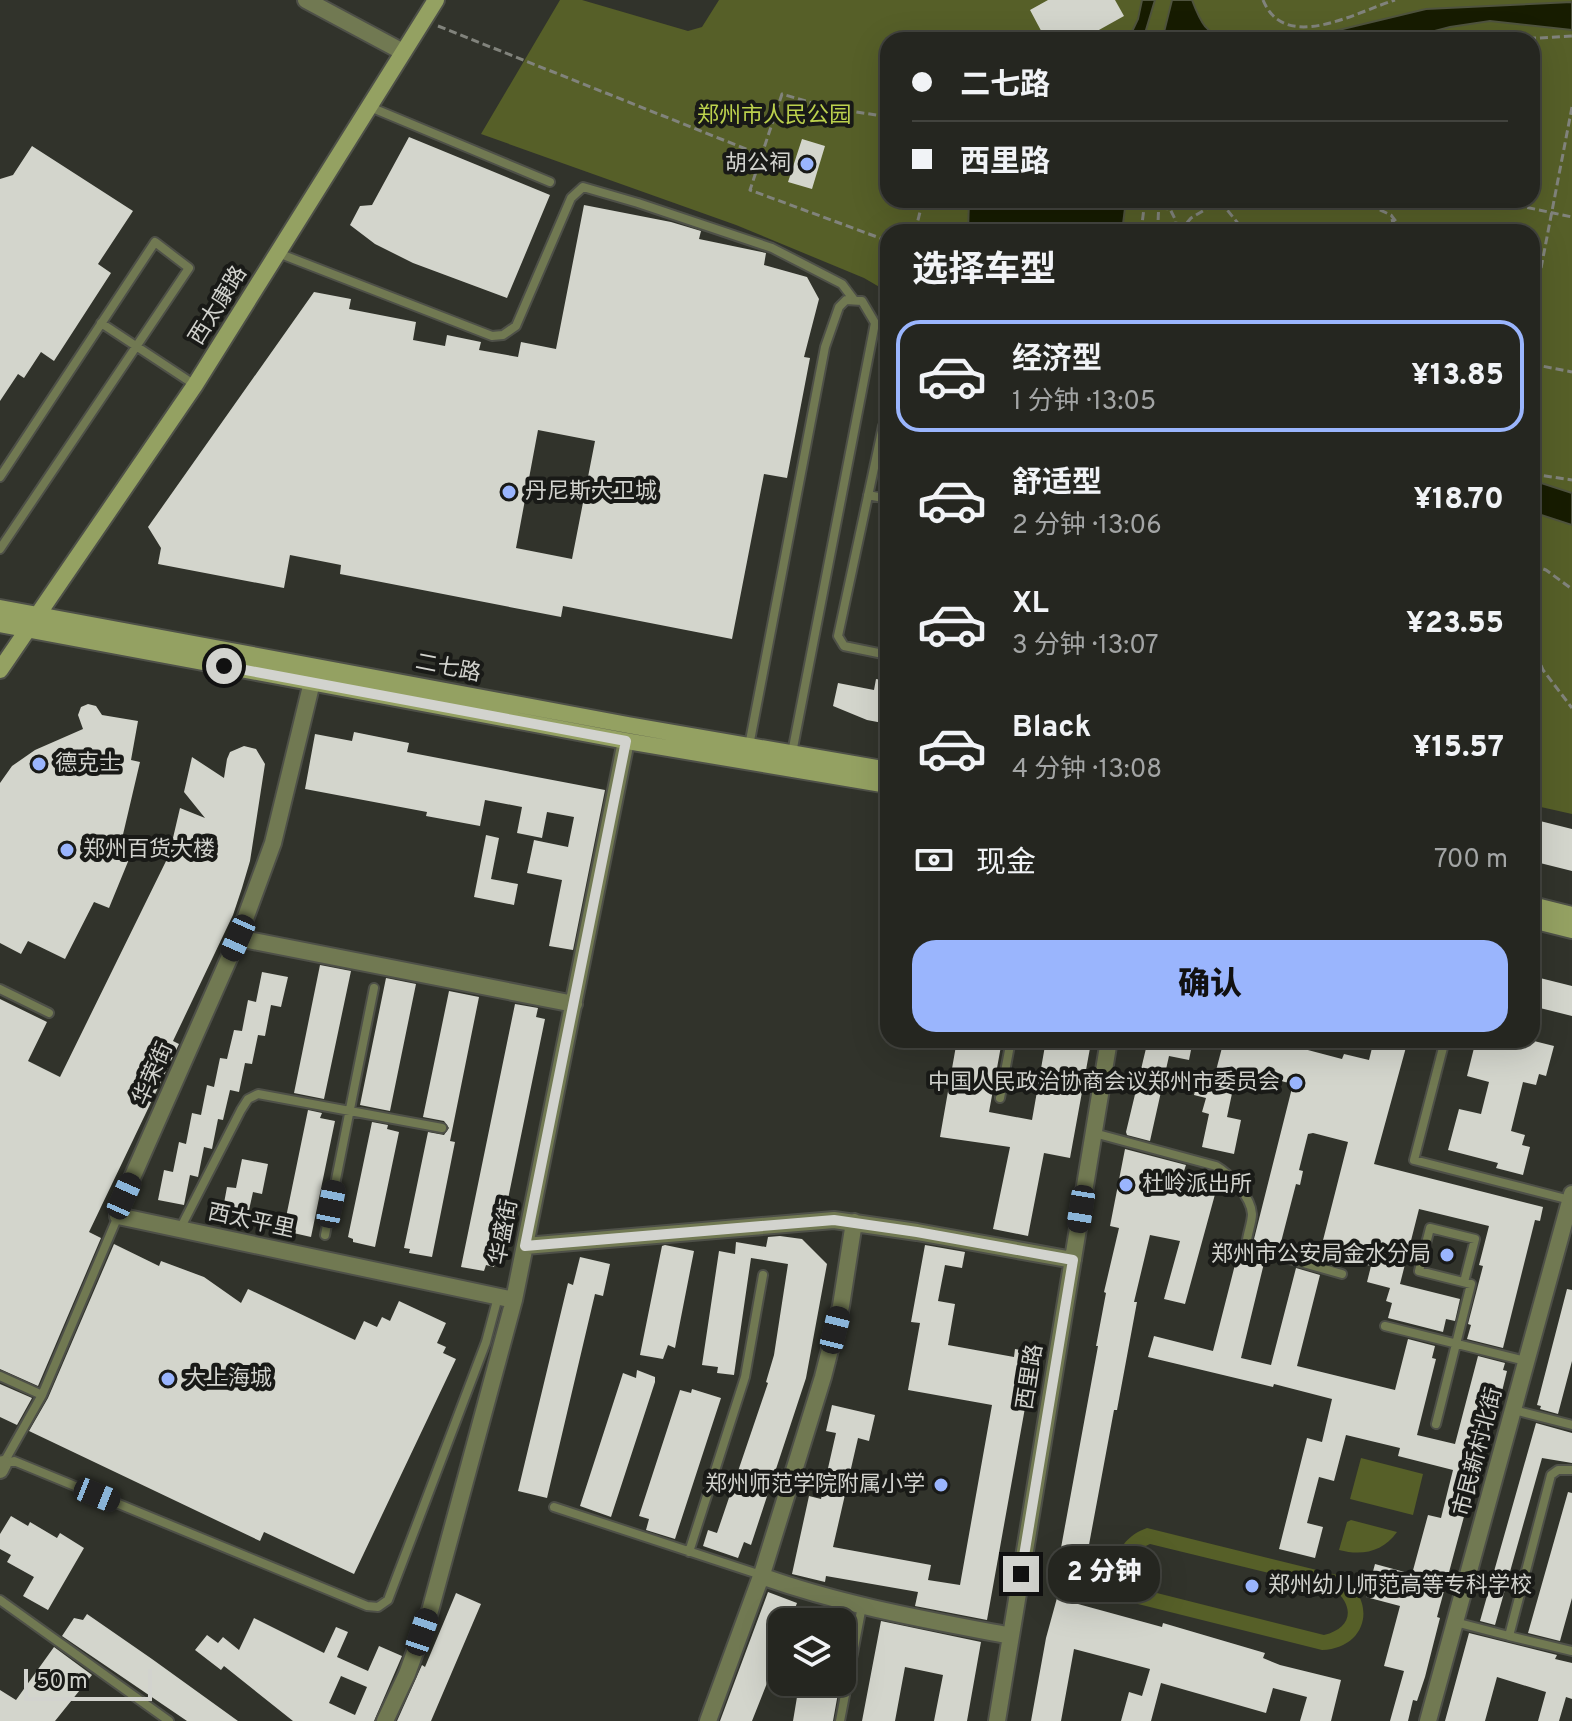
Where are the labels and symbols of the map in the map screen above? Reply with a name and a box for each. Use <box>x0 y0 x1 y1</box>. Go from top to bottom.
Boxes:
park label: 郑州市人民公园 <box>697 103 851 130</box>
place label: 胡公祠 <box>725 151 791 178</box>
marker: 胡公祠 <box>798 155 816 173</box>
street label: 西太康路 <box>184 262 254 350</box>
place label: 丹尼斯·大卫城 <box>525 479 657 506</box>
marker: 丹尼斯·大卫城 <box>500 483 518 501</box>
route start <box>206 648 242 684</box>
street label: 二七路 <box>413 649 483 689</box>
place label: 德克士 <box>55 751 121 778</box>
marker: 德克士 <box>30 755 48 773</box>
place label: 郑州百货大楼 <box>83 837 215 864</box>
marker: 郑州百货大楼 <box>58 841 76 859</box>
car <box>217 911 259 965</box>
street label: 华荣街 <box>128 1038 180 1110</box>
place label: 中国人民政治协商会议郑州市委员会 <box>928 1070 1280 1097</box>
marker: 中国人民政治协商会议郑州市委员会 <box>1287 1074 1305 1092</box>
car <box>103 1169 145 1223</box>
place label: 杜岭派出所 <box>1142 1172 1252 1199</box>
marker: 杜岭派出所 <box>1117 1176 1135 1194</box>
car <box>315 1178 347 1230</box>
car <box>1065 1183 1097 1235</box>
street label: 华盛街 <box>485 1197 525 1267</box>
street label: 西太平里 <box>205 1200 297 1244</box>
place label: 郑州市公安局金水分局 <box>1211 1242 1431 1269</box>
marker: 郑州市公安局金水分局 <box>1438 1246 1456 1264</box>
car <box>818 1304 852 1356</box>
street label: 西里路 <box>1013 1342 1049 1412</box>
place label: 大上海城 <box>184 1366 272 1393</box>
marker: 大上海城 <box>159 1370 177 1388</box>
street label: 市民新村北街 <box>1449 1385 1509 1519</box>
place label: 郑州师范学院附属小学 <box>705 1472 925 1499</box>
car <box>70 1475 124 1515</box>
marker: 郑州师范学院附属小学 <box>932 1476 950 1494</box>
callout: 2 分钟 <box>1049 1546 1161 1602</box>
route end <box>1003 1556 1039 1592</box>
place label: 郑州幼儿师范高等专科学校 <box>1268 1573 1532 1600</box>
marker: 郑州幼儿师范高等专科学校 <box>1243 1577 1261 1595</box>
car <box>403 1605 441 1659</box>
scale bar <box>24 1665 152 1701</box>

